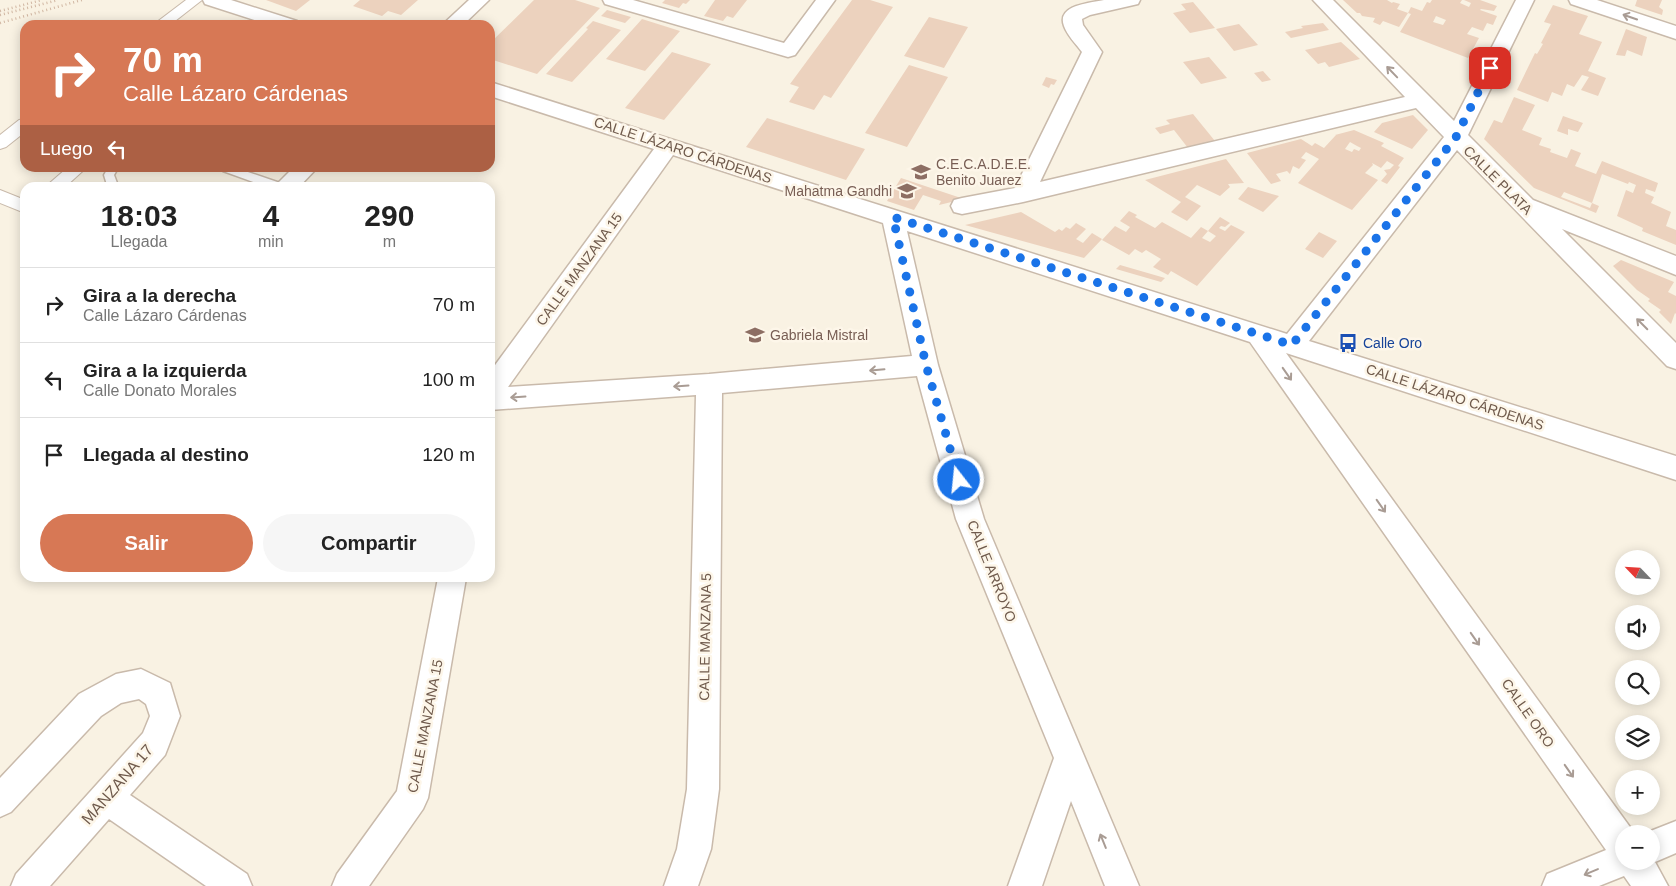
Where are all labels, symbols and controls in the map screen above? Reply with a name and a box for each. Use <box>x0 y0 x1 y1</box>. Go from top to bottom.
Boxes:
one-way arrow <box>1623 12 1638 21</box>
icon: right <box>40 40 105 105</box>
text: 70 m <box>123 40 203 79</box>
pin <box>1469 47 1511 89</box>
icon: arrive <box>1476 54 1504 82</box>
one-way arrow <box>1386 65 1398 78</box>
text: Calle Lázaro Cárdenas <box>123 81 348 106</box>
street label: CALLE LÁZARO CÁRDENAS <box>592 114 774 186</box>
icon: left <box>103 135 131 163</box>
text: Luego <box>40 138 93 159</box>
street label: CALLE PLATA <box>1460 142 1536 218</box>
place label: C.E.C.A.D.E.E. Benito Juarez <box>936 156 1031 188</box>
school or university icon: C.E.C.A.D.E.E. Benito Juarez <box>910 161 932 183</box>
school or university icon: Mahatma Gandhi <box>896 180 918 202</box>
place label: Mahatma Gandhi <box>785 183 892 199</box>
text: 18:03 <box>101 199 177 232</box>
text: 4 <box>262 199 279 232</box>
text: 290 <box>364 199 414 232</box>
street label: CALLE MANZANA 15 <box>533 209 625 328</box>
text: Llegada <box>110 233 167 250</box>
text: min <box>258 233 284 250</box>
text: m <box>383 233 396 250</box>
text: Gira a la derecha <box>83 285 236 306</box>
icon: right <box>40 291 68 319</box>
text: 70 m <box>433 294 475 315</box>
text: Calle Lázaro Cárdenas <box>83 307 247 324</box>
one-way arrow <box>1635 318 1648 330</box>
school or university icon: Gabriela Mistral <box>744 324 766 346</box>
place label: Gabriela Mistral <box>770 327 868 343</box>
bus stop icon: Calle Oro <box>1337 332 1359 354</box>
place label: Calle Oro <box>1363 335 1422 351</box>
text: Gira a la izquierda <box>83 360 247 381</box>
street label: CALLE LÁZARO CÁRDENAS <box>1364 361 1546 433</box>
one-way arrow <box>870 365 886 374</box>
icon: left <box>40 366 68 394</box>
one-way arrow <box>1282 367 1292 381</box>
text: 100 m <box>422 369 475 390</box>
text: Calle Donato Morales <box>83 382 237 399</box>
one-way arrow <box>673 382 689 391</box>
one-way arrow <box>511 392 527 401</box>
icon: arrive <box>40 441 68 469</box>
text: Llegada al destino <box>83 444 249 465</box>
text: 120 m <box>422 444 475 465</box>
position arrow <box>932 453 984 505</box>
one-way arrow <box>1376 499 1386 513</box>
button: Salir <box>40 514 253 572</box>
button: Compartir <box>263 514 475 572</box>
street label: CALLE ARROYO <box>964 518 1020 624</box>
north arrow <box>1615 550 1660 595</box>
map controls <box>1615 550 1660 870</box>
street label: CALLE MANZANA 5 <box>696 573 714 701</box>
button: sound <box>1615 605 1660 650</box>
one-way arrow <box>1470 631 1480 645</box>
street label: CALLE MANZANA 15 <box>404 658 446 794</box>
button: search <box>1615 660 1660 705</box>
street label: CALLE ORO <box>1498 676 1558 751</box>
button: layers <box>1615 715 1660 760</box>
street label: MANZANA 17 <box>78 741 157 827</box>
one-way arrow <box>1564 764 1575 777</box>
button: + <box>1615 770 1660 815</box>
button: − <box>1615 825 1660 870</box>
one-way arrow <box>1098 834 1108 849</box>
one-way arrow <box>1584 868 1599 878</box>

